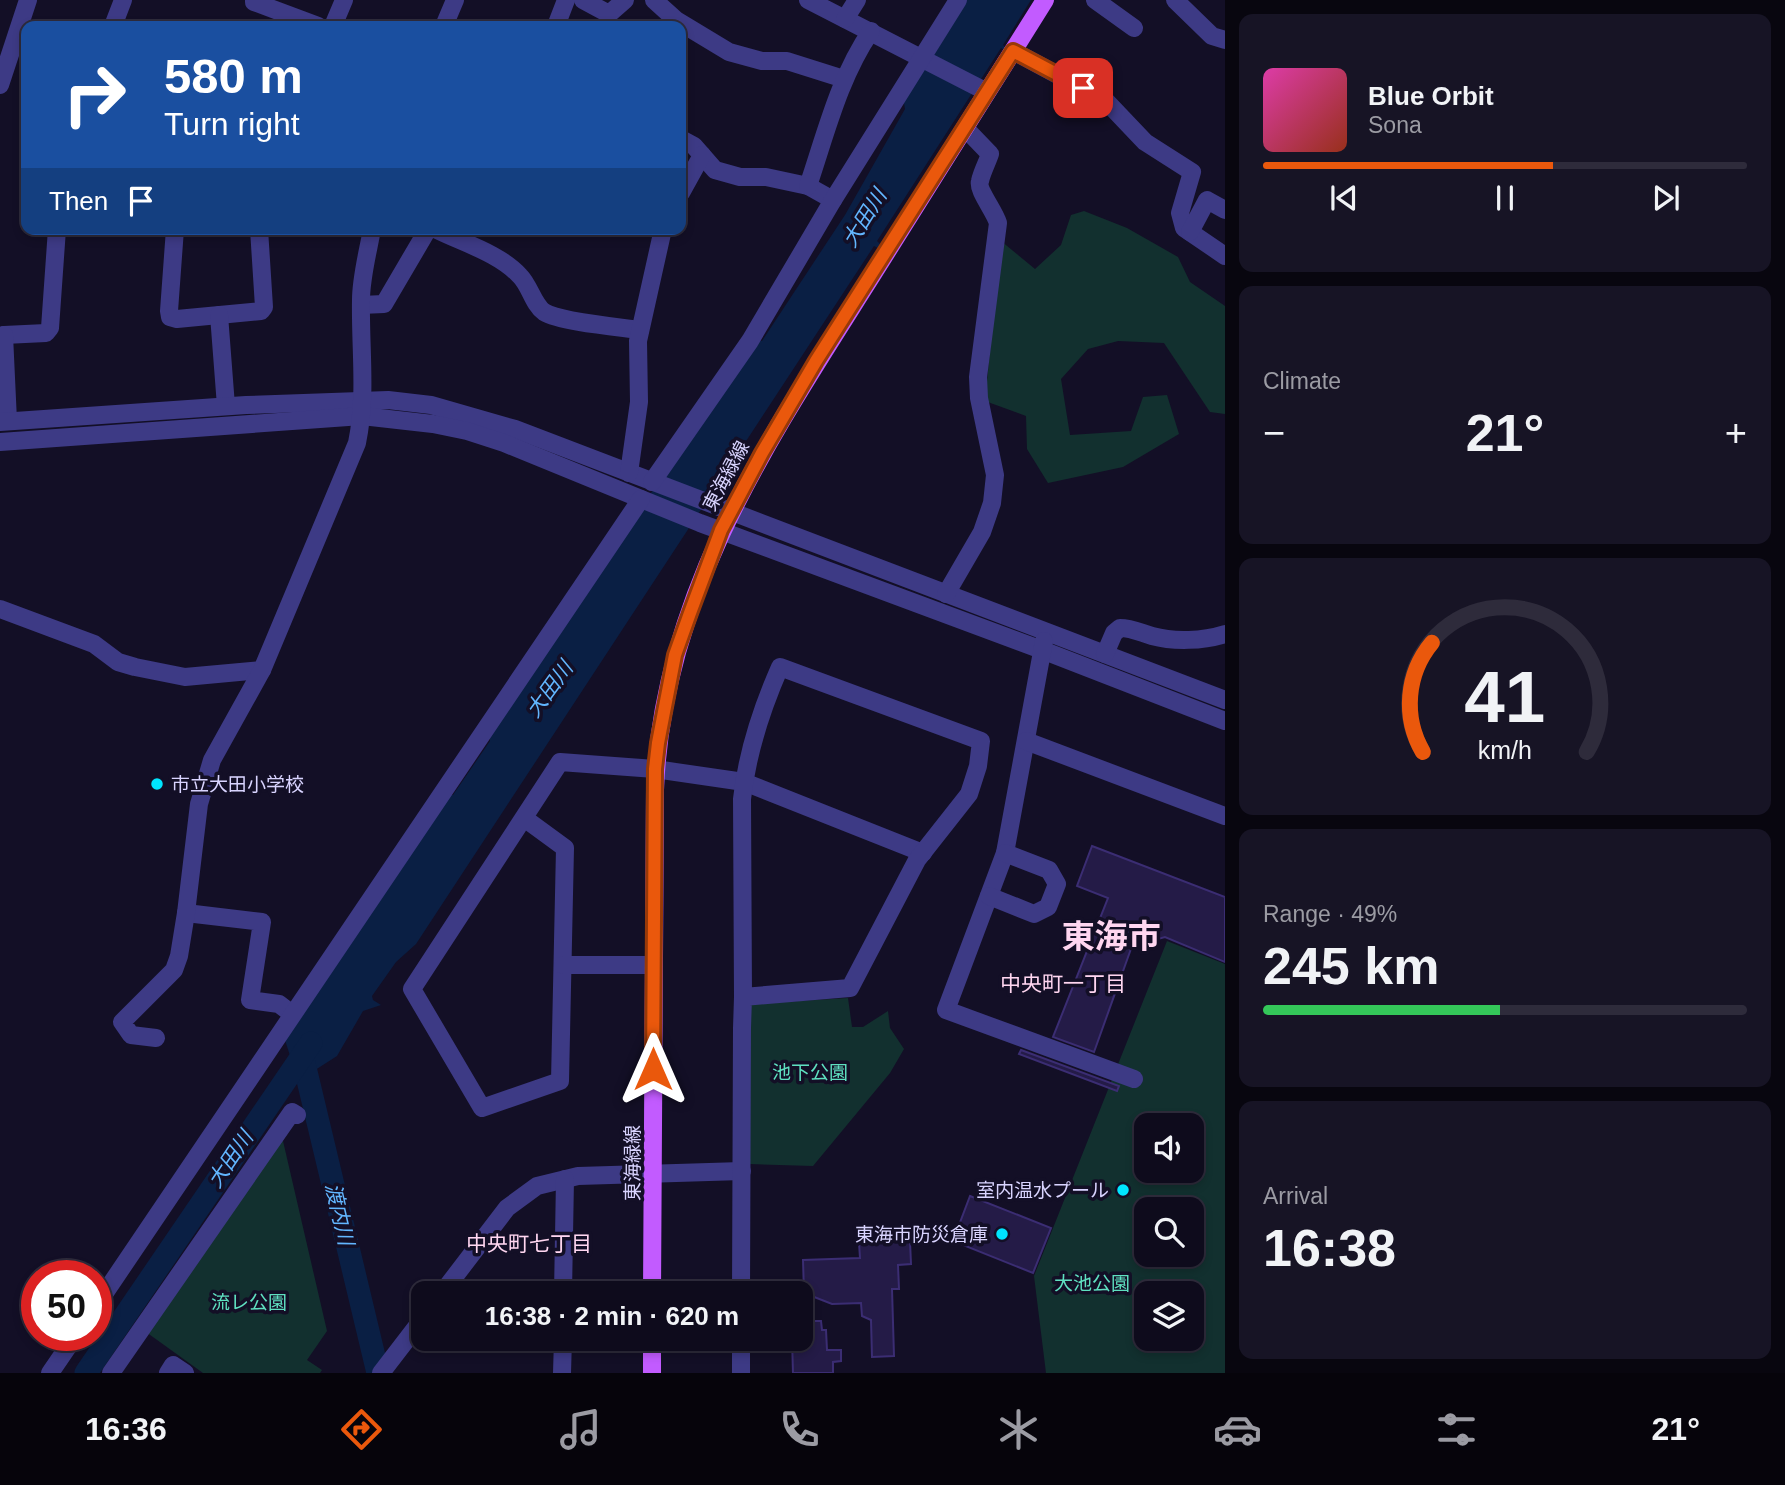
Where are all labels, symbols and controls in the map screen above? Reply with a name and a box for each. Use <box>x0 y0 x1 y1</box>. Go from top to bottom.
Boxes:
icon: right <box>49 49 140 140</box>
text: 580 m <box>164 49 303 103</box>
pin <box>1053 58 1113 118</box>
icon: arrive <box>1064 69 1102 107</box>
text: Blue Orbit <box>1368 81 1494 111</box>
text: Turn right <box>164 106 300 142</box>
text: Sona <box>1368 112 1422 138</box>
icon: previous <box>1325 179 1363 217</box>
icon: pause <box>1486 179 1524 217</box>
icon: next <box>1647 179 1685 217</box>
icon: arrive <box>122 182 160 220</box>
water label: 大田川 <box>838 183 892 251</box>
text: Then <box>49 186 108 216</box>
text: Climate <box>1263 368 1341 394</box>
text: 21° <box>1466 404 1544 462</box>
text: − <box>1263 412 1285 454</box>
text: + <box>1725 412 1747 454</box>
street label: 東海緑線 <box>699 438 753 514</box>
water label: 大田川 <box>521 655 578 721</box>
text: 41 <box>1465 657 1545 738</box>
text: km/h <box>1478 736 1532 764</box>
place label: 市立大田小学校 <box>171 774 304 795</box>
marker: 市立大田小学校 <box>149 776 165 792</box>
text: Range · 49% <box>1263 901 1397 927</box>
district label: 東海市 <box>1062 918 1161 955</box>
text: 245 km <box>1263 937 1439 995</box>
district label: 中央町一丁目 <box>1000 972 1126 995</box>
position arrow <box>616 1032 690 1106</box>
park label: 池下公園 <box>772 1062 848 1083</box>
map controls <box>1134 1113 1204 1351</box>
button: sound <box>1134 1113 1204 1183</box>
water label: 大田川 <box>203 1125 258 1192</box>
street label: 東海緑線 <box>622 1125 643 1201</box>
place label: 室内温水プール <box>976 1180 1109 1201</box>
water label: 渡内川 <box>322 1181 359 1249</box>
marker: 室内温水プール <box>1115 1182 1131 1198</box>
text: Arrival <box>1263 1183 1328 1209</box>
button: search <box>1134 1197 1204 1267</box>
text: 16:38 <box>1263 1219 1396 1277</box>
place label: 東海市防災倉庫 <box>855 1224 988 1245</box>
marker: 東海市防災倉庫 <box>994 1226 1010 1242</box>
district label: 中央町七丁目 <box>466 1232 592 1255</box>
speed limit sign: 50 <box>21 1260 112 1351</box>
park label: 大池公園 <box>1054 1273 1130 1294</box>
button: layers <box>1134 1281 1204 1351</box>
park label: 流レ公園 <box>211 1292 287 1313</box>
text: 16:38 · 2 min · 620 m <box>485 1301 739 1331</box>
icon: directions <box>337 1405 386 1454</box>
icon: music <box>556 1405 605 1454</box>
icon: phone <box>775 1405 824 1454</box>
icon: climate <box>994 1405 1043 1454</box>
icon: car <box>1213 1405 1262 1454</box>
icon: filters <box>1432 1405 1481 1454</box>
text: 16:36 <box>85 1411 167 1447</box>
text: 21° <box>1652 1411 1700 1447</box>

